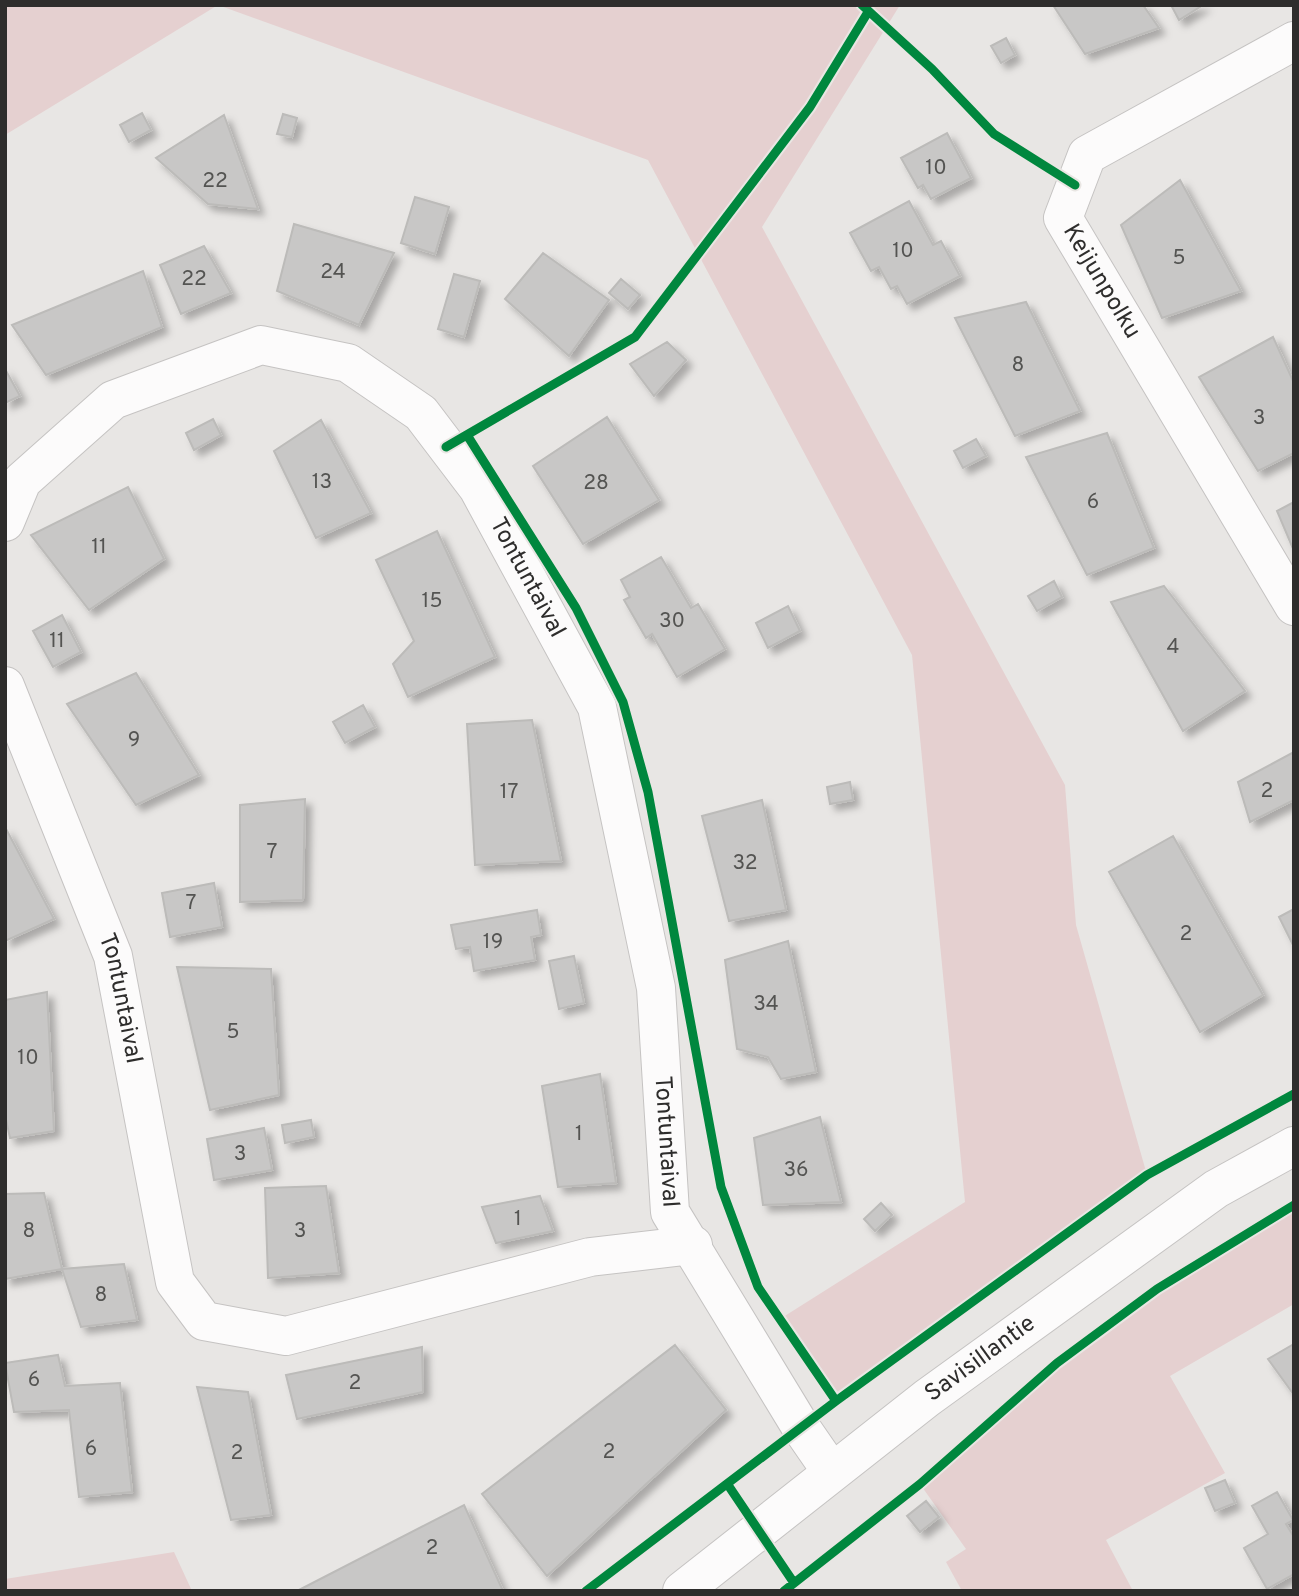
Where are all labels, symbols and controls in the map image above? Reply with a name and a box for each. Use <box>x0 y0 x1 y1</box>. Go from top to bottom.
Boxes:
house number: 10 <box>925 155 947 182</box>
house number: 22 <box>202 168 228 195</box>
street label: Keijunpolku <box>1055 219 1147 345</box>
house number: 10 <box>892 238 914 265</box>
house number: 5 <box>1172 245 1186 272</box>
house number: 24 <box>320 259 346 286</box>
house number: 22 <box>181 266 207 293</box>
house number: 8 <box>1012 352 1024 379</box>
house number: 3 <box>1253 405 1265 432</box>
house number: 13 <box>312 469 332 496</box>
house number: 28 <box>583 470 609 497</box>
house number: 6 <box>1087 489 1099 516</box>
street label: Tontuntaival <box>482 513 572 643</box>
house number: 11 <box>91 534 107 561</box>
house number: 15 <box>422 588 442 615</box>
house number: 30 <box>659 608 685 635</box>
house number: 11 <box>49 628 65 655</box>
house number: 4 <box>1166 634 1180 661</box>
house number: 9 <box>128 727 140 754</box>
house number: 2 <box>1261 778 1273 805</box>
house number: 17 <box>500 779 518 806</box>
house number: 7 <box>267 839 278 866</box>
house number: 32 <box>732 850 758 877</box>
house number: 7 <box>186 890 197 917</box>
house number: 2 <box>1180 921 1192 948</box>
street label: Tontuntaival <box>91 929 148 1066</box>
house number: 19 <box>483 929 503 956</box>
house number: 34 <box>753 991 779 1018</box>
house number: 5 <box>226 1019 240 1046</box>
house number: 10 <box>17 1045 39 1072</box>
street label: Tontuntaival <box>647 1075 685 1208</box>
house number: 1 <box>575 1121 583 1148</box>
house number: 3 <box>234 1141 246 1168</box>
house number: 36 <box>783 1157 809 1184</box>
house number: 1 <box>514 1206 522 1233</box>
house number: 8 <box>23 1218 35 1245</box>
house number: 3 <box>294 1218 306 1245</box>
house number: 8 <box>95 1282 107 1309</box>
street label: Savisillantie <box>919 1309 1042 1409</box>
house number: 6 <box>28 1367 40 1394</box>
house number: 2 <box>349 1370 361 1397</box>
house number: 6 <box>85 1436 97 1463</box>
house number: 2 <box>603 1439 615 1466</box>
house number: 2 <box>231 1440 243 1467</box>
house number: 2 <box>426 1535 438 1562</box>

